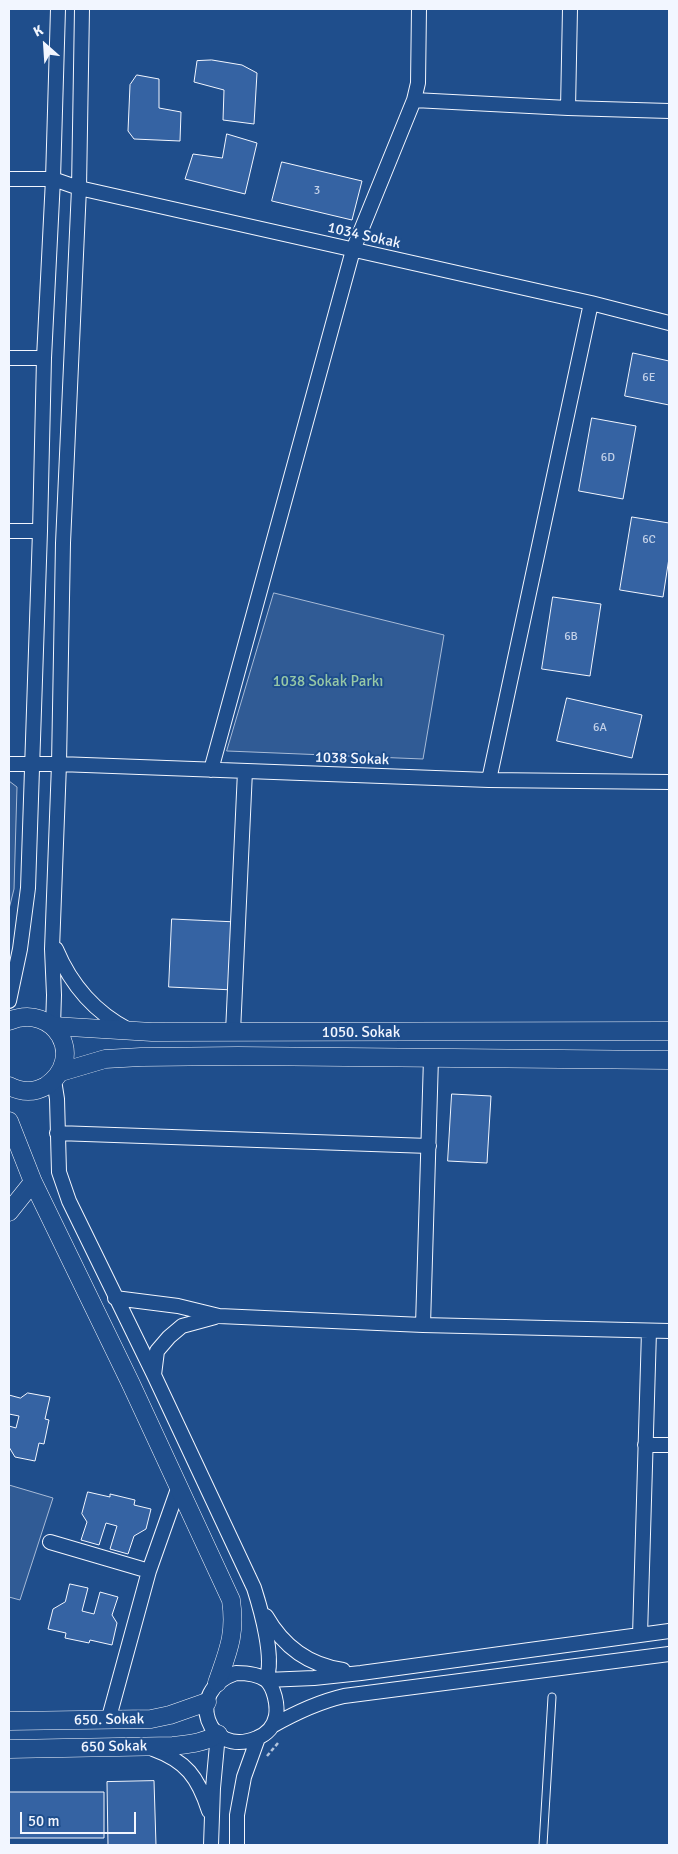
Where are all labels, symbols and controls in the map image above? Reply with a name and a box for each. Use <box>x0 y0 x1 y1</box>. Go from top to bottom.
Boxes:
north arrow <box>20 20 70 70</box>
text: K <box>31 22 46 41</box>
house number: 3 <box>314 184 320 198</box>
street label: 1034 Sokak <box>326 219 402 253</box>
house number: 6E <box>642 371 656 385</box>
house number: 6D <box>601 451 615 465</box>
house number: 6C <box>642 533 656 547</box>
house number: 6B <box>564 630 578 644</box>
park label: 1038 Sokak Parkı <box>273 673 383 691</box>
house number: 6A <box>593 721 607 735</box>
street label: 1038 Sokak <box>314 749 390 769</box>
street label: 1050. Sokak <box>322 1024 400 1042</box>
street label: 650. Sokak <box>74 1710 144 1730</box>
street label: 650 Sokak <box>81 1737 147 1757</box>
scale bar <box>22 1802 139 1834</box>
text: 50 m <box>28 1812 59 1830</box>

